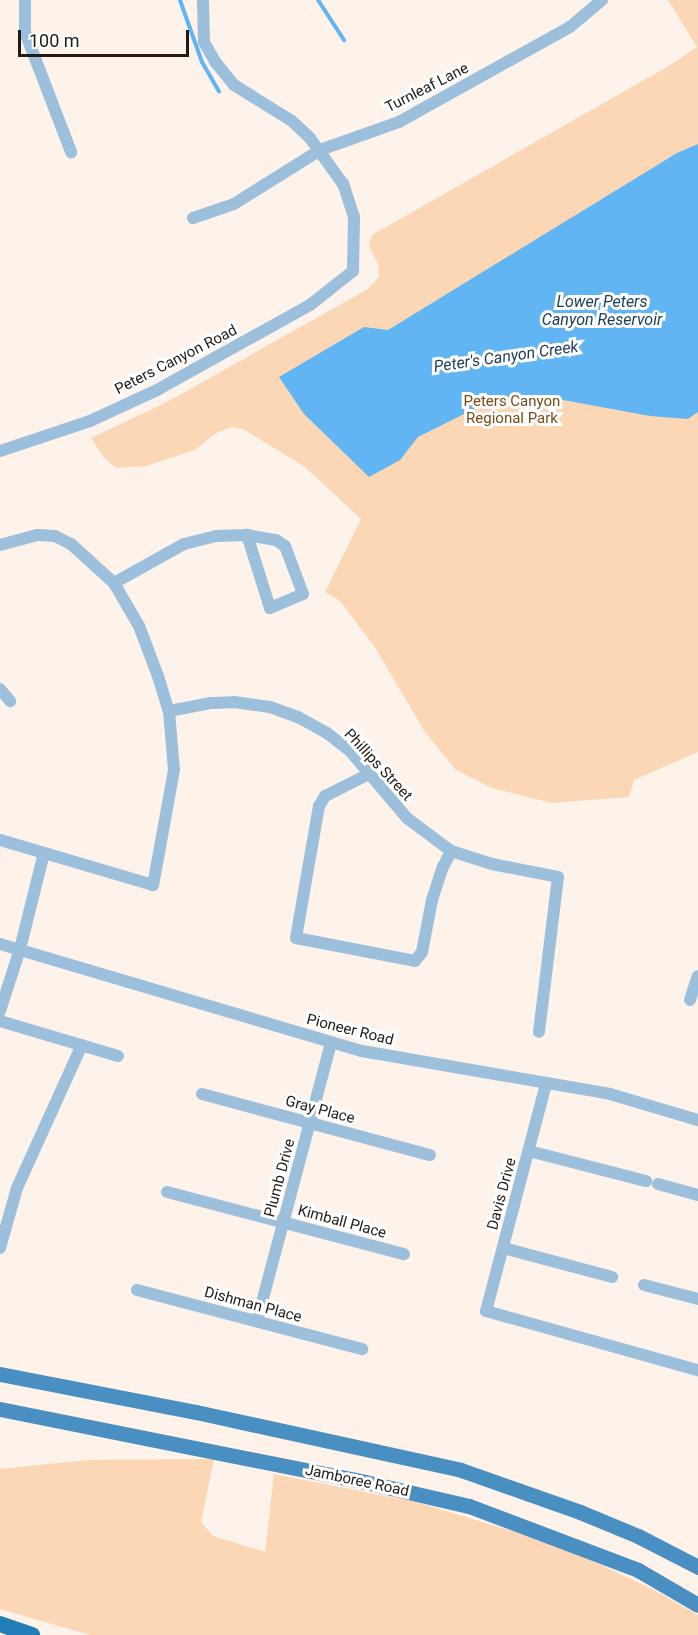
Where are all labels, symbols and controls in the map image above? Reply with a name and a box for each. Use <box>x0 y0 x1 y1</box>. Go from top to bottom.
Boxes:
scale bar <box>21 18 192 56</box>
text: 100 m <box>29 30 80 51</box>
street label: Turnleaf Lane <box>382 59 472 117</box>
water label: Lower Peters Canyon Reservoir <box>542 292 662 330</box>
street label: Peters Canyon Road <box>112 321 240 399</box>
water label: Peter's Canyon Creek <box>432 337 580 377</box>
park label: Peters Canyon Regional Park <box>464 392 560 427</box>
street label: Phillips Street <box>340 725 416 805</box>
street label: Pioneer Road <box>305 1010 395 1050</box>
street label: Gray Place <box>283 1092 357 1128</box>
street label: Plumb Drive <box>261 1137 299 1219</box>
street label: Davis Drive <box>484 1156 520 1232</box>
street label: Kimball Place <box>296 1202 388 1242</box>
street label: Dishman Place <box>202 1283 304 1327</box>
street label: Jamboree Road <box>304 1461 410 1501</box>

